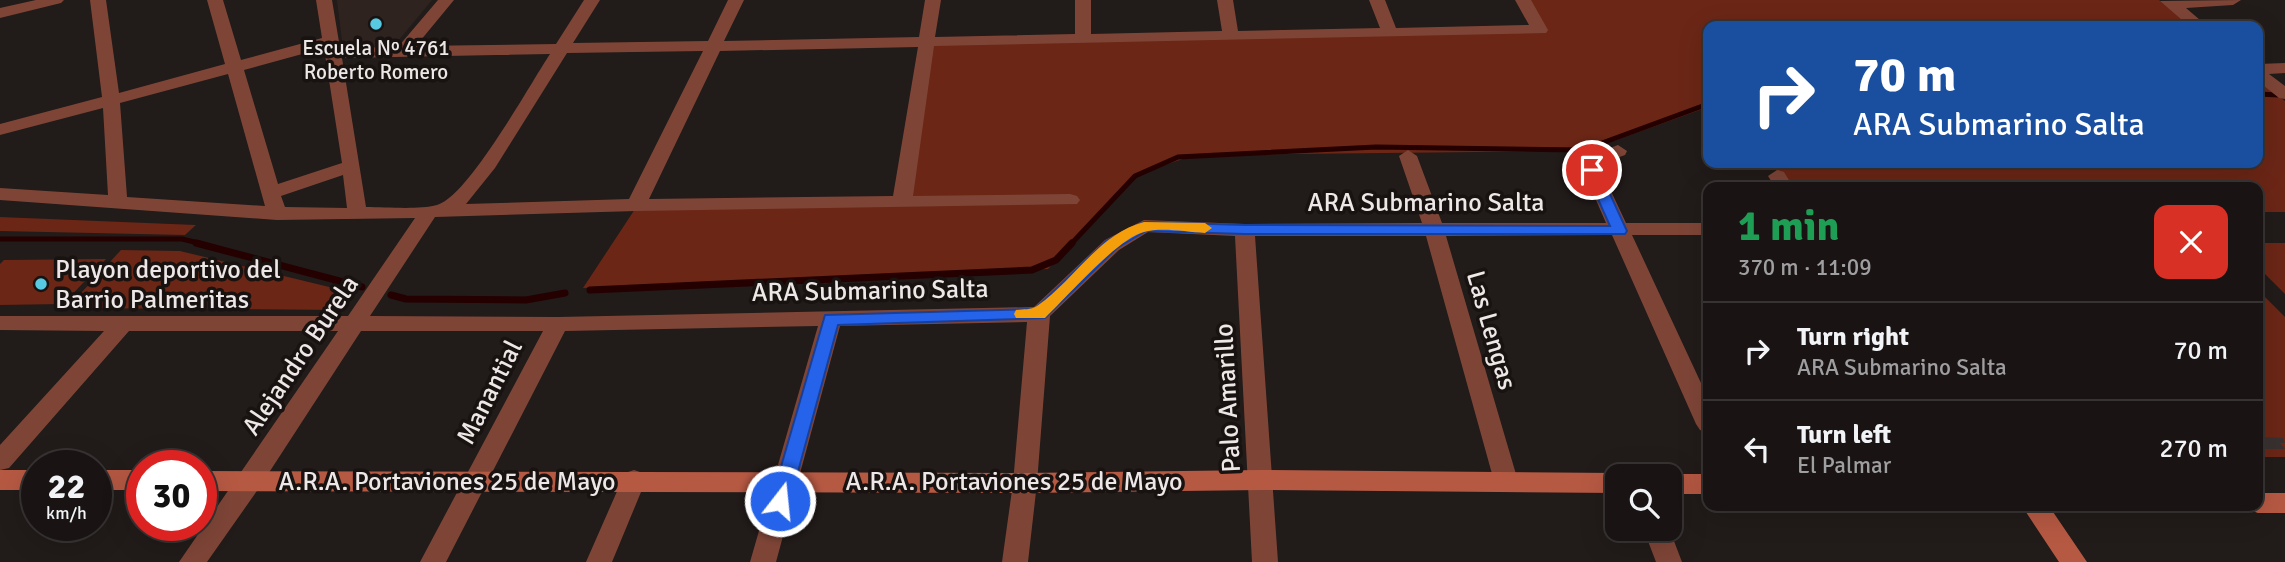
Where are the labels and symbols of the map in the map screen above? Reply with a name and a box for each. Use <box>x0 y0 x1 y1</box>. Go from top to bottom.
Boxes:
marker: Escuela Nº 4761 Roberto Romero <box>368 16 384 32</box>
place label: Escuela Nº 4761 Roberto Romero <box>302 35 450 85</box>
pin <box>1562 140 1622 200</box>
street label: ARA Submarino Salta <box>1307 187 1545 219</box>
place label: Playon deportivo del Barrio Palmeritas <box>55 254 281 316</box>
street label: Las Lengas <box>1459 267 1523 393</box>
street label: Alejandro Burela <box>236 270 366 441</box>
street label: ARA Submarino Salta <box>751 273 989 309</box>
marker: Playon deportivo del Barrio Palmeritas <box>33 276 49 292</box>
street label: Palo Amarillo <box>1208 323 1248 473</box>
street label: Manantial <box>450 335 530 450</box>
speed limit sign: 30 <box>126 450 217 541</box>
position arrow <box>743 464 817 538</box>
street label: A.R.A. Portaviones 25 de Mayo <box>279 466 616 498</box>
street label: A.R.A. Portaviones 25 de Mayo <box>846 466 1183 498</box>

